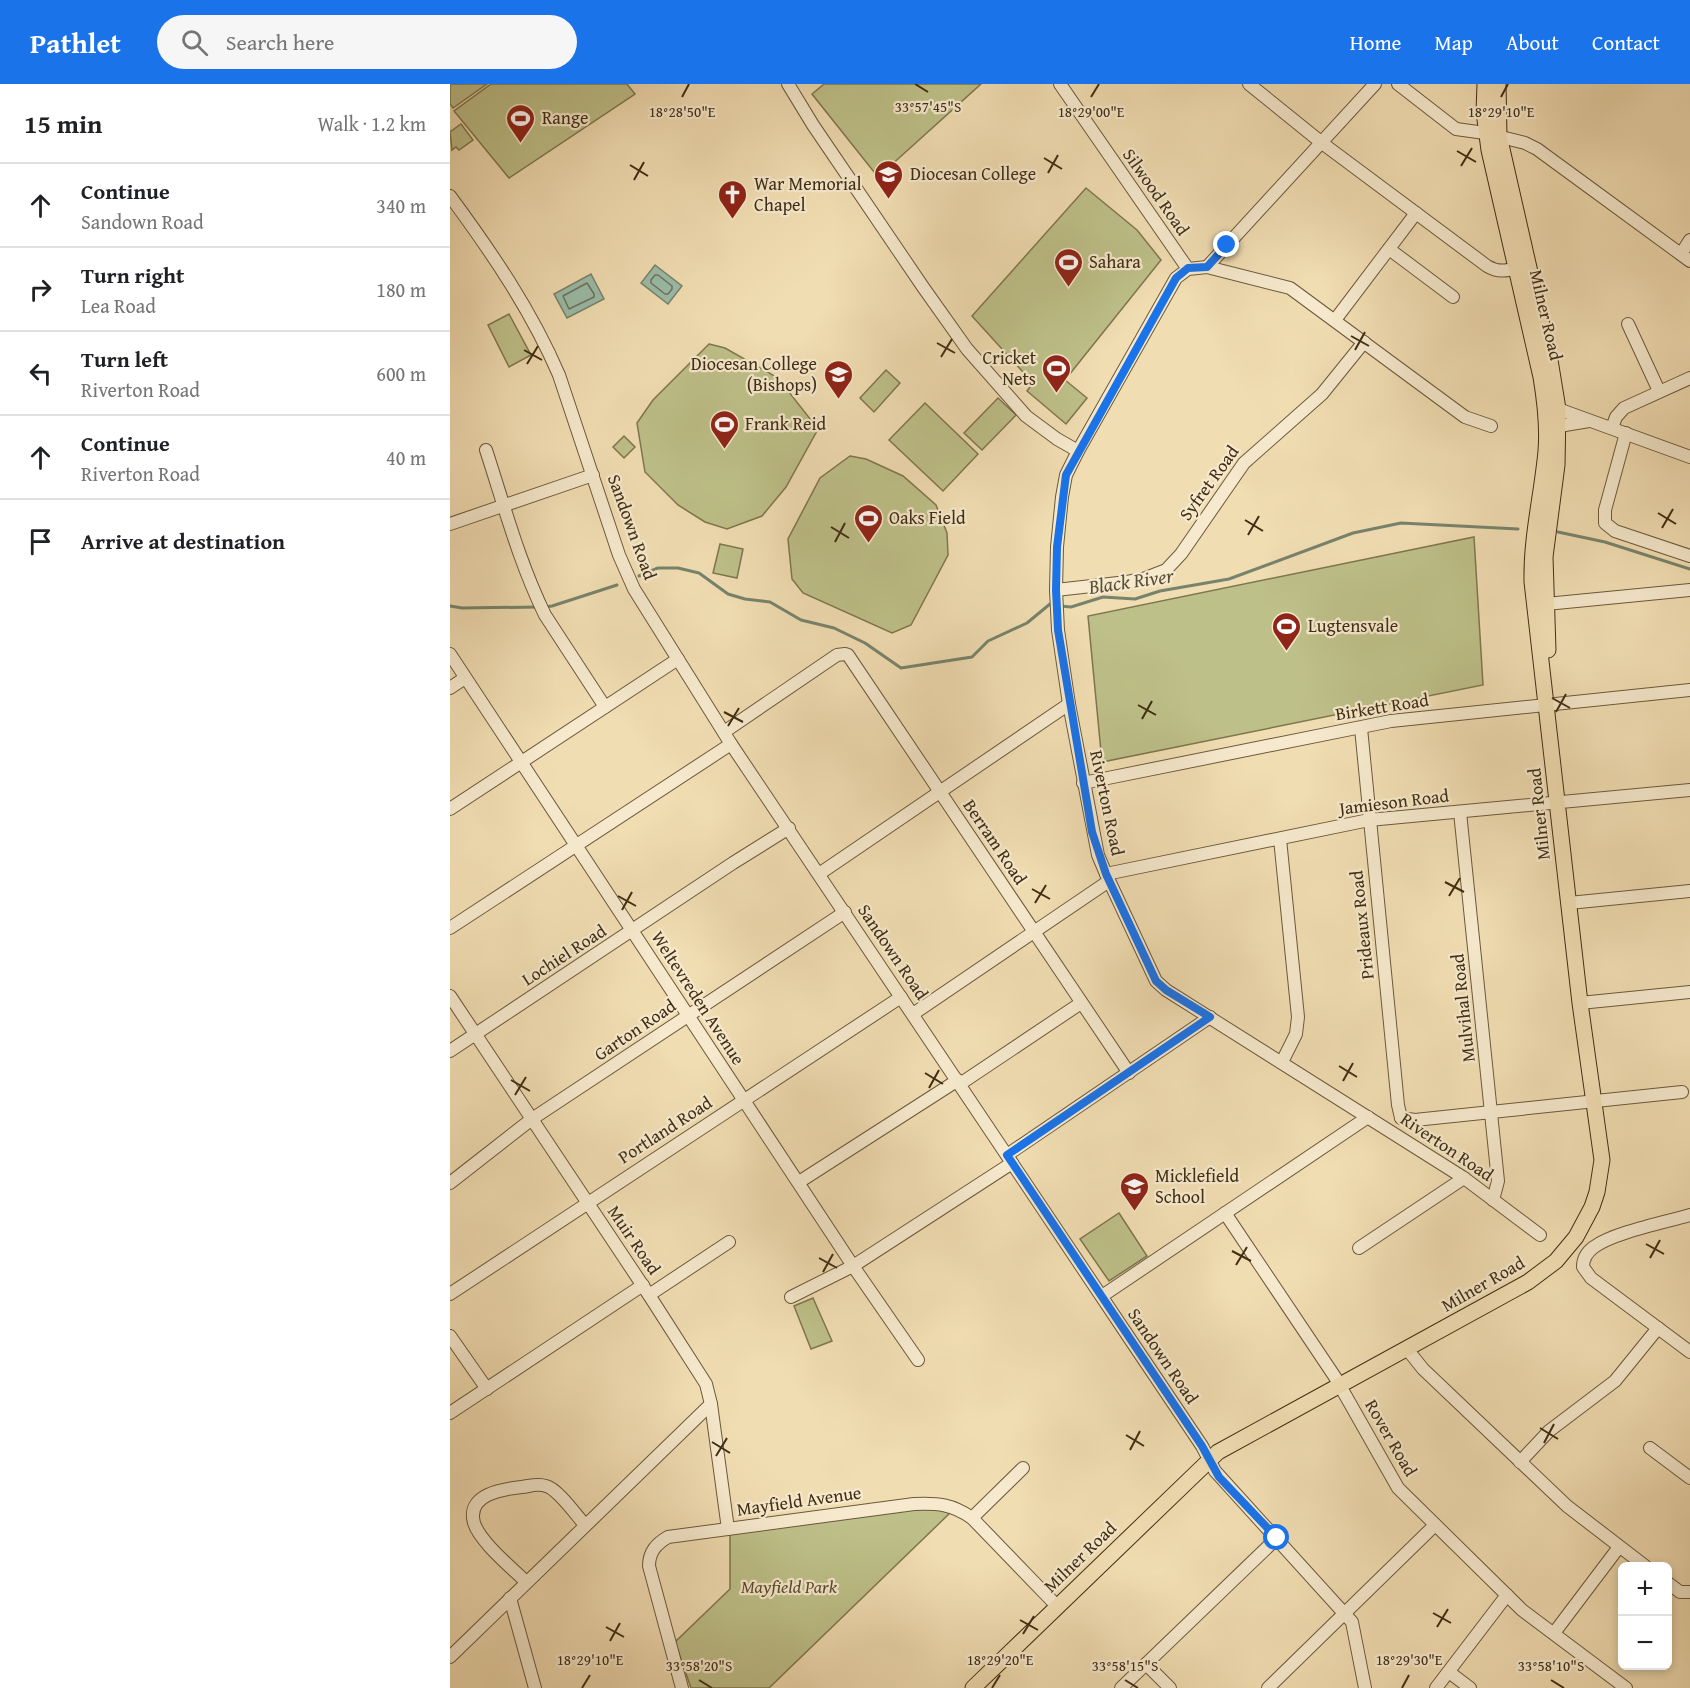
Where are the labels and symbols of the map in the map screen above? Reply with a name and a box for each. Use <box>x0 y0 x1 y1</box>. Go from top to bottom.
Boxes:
text: 33°57'45"S <box>895 96 961 117</box>
text: 18°28'50"E <box>649 101 716 122</box>
text: 18°29'00"E <box>1058 101 1125 122</box>
text: 18°29'10"E <box>1468 101 1535 122</box>
sports icon: Range <box>505 102 537 144</box>
place label: Range <box>542 104 588 131</box>
street label: Silwood Road <box>1116 143 1197 241</box>
school or university icon: Diocesan College <box>873 158 905 200</box>
place label: Diocesan College <box>910 160 1036 187</box>
place label: War Memorial Chapel <box>754 170 862 218</box>
church icon: War Memorial Chapel <box>717 178 749 220</box>
route end <box>1213 231 1239 257</box>
sports icon: Sahara <box>1052 246 1084 288</box>
place label: Sahara <box>1089 248 1141 275</box>
street label: Milner Road <box>1523 267 1570 363</box>
place label: Cricket Nets <box>982 344 1037 392</box>
place label: Diocesan College (Bishops) <box>691 350 817 398</box>
sports icon: Cricket Nets <box>1041 352 1073 394</box>
school or university icon: Diocesan College (Bishops) <box>822 358 854 400</box>
sports icon: Frank Reid <box>708 408 740 450</box>
place label: Frank Reid <box>745 410 827 437</box>
street label: Syfret Road <box>1172 439 1245 526</box>
street label: Sandown Road <box>601 470 664 584</box>
sports icon: Oaks Field <box>852 502 884 544</box>
place label: Oaks Field <box>889 504 966 531</box>
water label: Black River <box>1086 560 1176 601</box>
sports icon: Lugtensvale <box>1271 610 1303 652</box>
place label: Lugtensvale <box>1308 612 1398 639</box>
street label: Birkett Road <box>1333 686 1431 727</box>
street label: Riverton Road <box>1083 748 1132 858</box>
street label: Milner Road <box>1520 766 1557 861</box>
street label: Jamieson Road <box>1335 781 1451 822</box>
street label: Berram Road <box>957 793 1034 890</box>
street label: Prideaux Road <box>1342 869 1381 981</box>
street label: Sandown Road <box>851 898 936 1005</box>
street label: Lochiel Road <box>516 917 612 992</box>
street label: Weltevreden Avenue <box>645 925 752 1070</box>
street label: Mulvihal Road <box>1443 952 1482 1064</box>
street label: Garton Road <box>588 992 681 1067</box>
street label: Portland Road <box>612 1089 717 1170</box>
street label: Riverton Road <box>1395 1105 1500 1188</box>
place label: Micklefield School <box>1155 1162 1239 1210</box>
school or university icon: Micklefield School <box>1118 1170 1150 1212</box>
street label: Muir Road <box>601 1200 668 1280</box>
street label: Milner Road <box>1436 1249 1530 1318</box>
street label: Sandown Road <box>1121 1302 1206 1409</box>
street label: Rover Road <box>1358 1394 1425 1482</box>
street label: Mayfield Avenue <box>735 1478 863 1523</box>
street label: Milner Road <box>1037 1515 1123 1598</box>
route start <box>1263 1524 1289 1550</box>
park label: Mayfield Park <box>741 1573 838 1600</box>
text: 18°29'10"E <box>557 1649 624 1670</box>
text: 18°29'20"E <box>967 1649 1034 1670</box>
text: 18°29'30"E <box>1376 1649 1443 1670</box>
text: 33°58'20"S <box>666 1655 732 1676</box>
text: 33°58'15"S <box>1092 1655 1158 1676</box>
text: 33°58'10"S <box>1518 1655 1584 1676</box>

